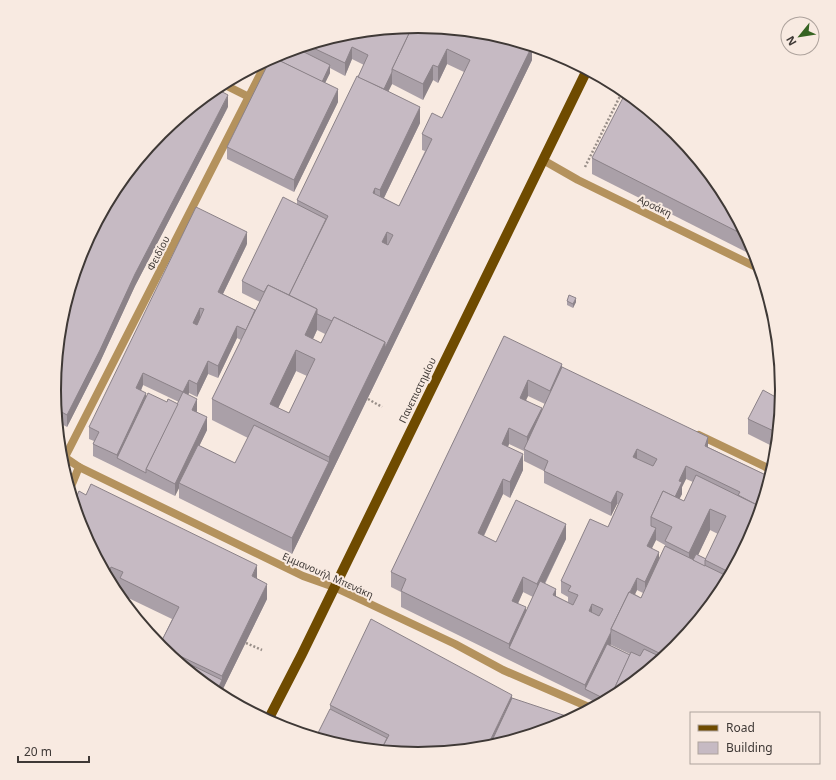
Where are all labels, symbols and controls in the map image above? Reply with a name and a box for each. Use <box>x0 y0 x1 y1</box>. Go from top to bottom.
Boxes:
north arrow <box>780 16 820 56</box>
text: N <box>782 34 800 49</box>
street label: Αρσάκη <box>636 192 674 220</box>
street label: Φειδίου <box>143 233 173 273</box>
street label: Πανεπιστημίου <box>395 355 439 425</box>
street label: Εμμανουήλ Μπενάκη <box>280 549 376 601</box>
legend <box>690 712 820 764</box>
text: Road <box>726 719 755 736</box>
scale bar <box>18 738 89 764</box>
text: Building <box>726 739 773 756</box>
text: 20 m <box>24 743 52 760</box>

